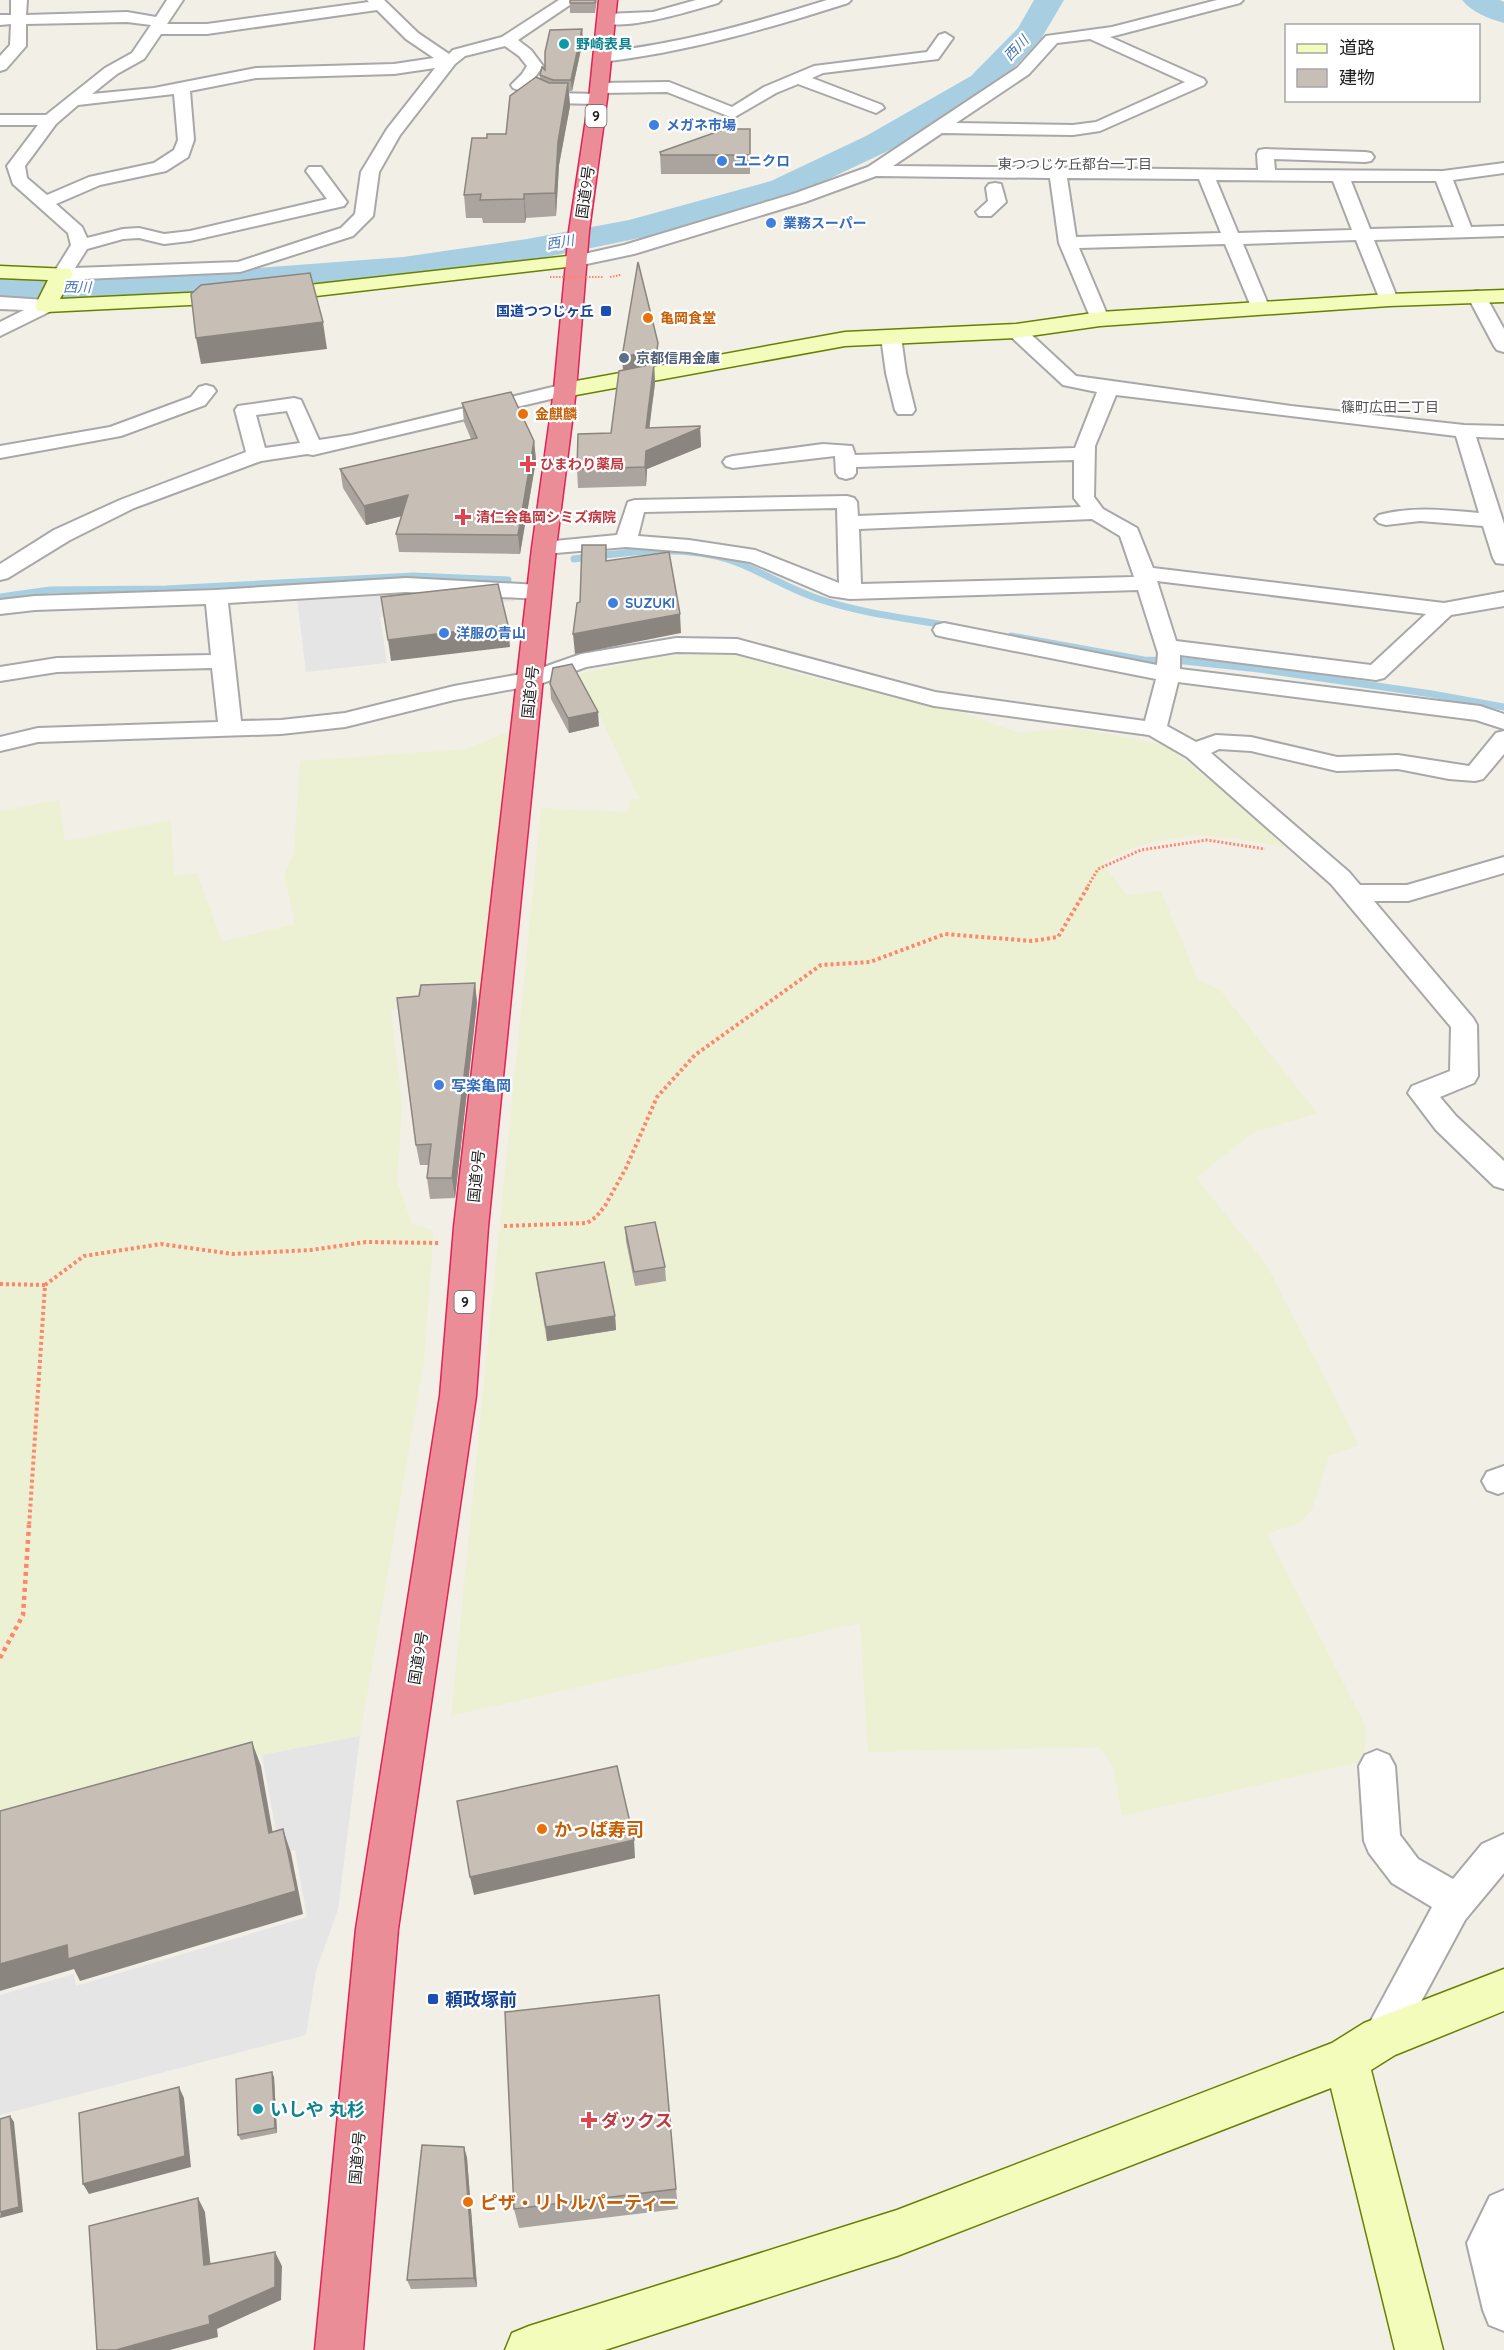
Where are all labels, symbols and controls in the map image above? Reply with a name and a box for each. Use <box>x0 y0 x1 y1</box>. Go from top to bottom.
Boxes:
legend <box>1285 24 1480 102</box>
water label: 西川 <box>1000 30 1033 64</box>
place label: 野崎表具 <box>576 35 632 53</box>
text: 道路 <box>1339 36 1375 59</box>
marker: 野崎表具 <box>557 37 571 51</box>
text: 建物 <box>1339 66 1375 89</box>
road number: 9 <box>586 105 606 127</box>
place label: メガネ市場 <box>666 116 736 134</box>
marker: メガネ市場 <box>647 118 661 132</box>
place label: ユニクロ <box>734 152 790 170</box>
marker: ユニクロ <box>715 154 729 168</box>
district label: 東つつじケ丘都台一丁目 <box>998 155 1152 173</box>
street label: 国道9号 <box>572 164 598 220</box>
place label: 業務スーパー <box>783 214 867 232</box>
marker: 業務スーパー <box>764 216 778 230</box>
water label: 西川 <box>545 231 577 253</box>
water label: 西川 <box>63 278 93 296</box>
place label: 国道つつじヶ丘 <box>496 302 594 320</box>
marker: 国道つつじヶ丘 <box>599 304 613 318</box>
place label: 亀岡食堂 <box>660 309 716 327</box>
marker: 亀岡食堂 <box>641 311 655 325</box>
place label: 京都信用金庫 <box>636 349 720 367</box>
marker: 京都信用金庫 <box>617 351 631 365</box>
district label: 篠町広田二丁目 <box>1341 398 1439 416</box>
place label: 金麒麟 <box>535 405 577 423</box>
marker: 金麒麟 <box>516 407 530 421</box>
place label: ひまわり薬局 <box>540 455 624 473</box>
marker: ひまわり薬局 <box>521 457 535 471</box>
marker: 清仁会亀岡シミズ病院 <box>454 508 472 526</box>
place label: 清仁会亀岡シミズ病院 <box>476 508 616 526</box>
place label: SUZUKI <box>625 594 675 612</box>
marker: SUZUKI <box>606 596 620 610</box>
place label: 洋服の青山 <box>456 624 526 642</box>
marker: 洋服の青山 <box>437 626 451 640</box>
street label: 国道9号 <box>518 664 542 720</box>
place label: 写楽亀岡 <box>451 1076 511 1095</box>
marker: 写楽亀岡 <box>432 1078 446 1092</box>
street label: 国道9号 <box>464 1148 488 1204</box>
road number: 9 <box>454 1291 476 1313</box>
street label: 国道9号 <box>404 1630 432 1686</box>
place label: かっぱ寿司 <box>554 1818 644 1841</box>
marker: かっぱ寿司 <box>535 1822 549 1836</box>
place label: 頼政塚前 <box>445 1988 517 2011</box>
marker: 頼政塚前 <box>426 1992 440 2006</box>
place label: いしや 丸杉 <box>270 2098 365 2121</box>
marker: いしや 丸杉 <box>251 2102 265 2116</box>
place label: ダックス <box>601 2109 672 2132</box>
marker: ダックス <box>582 2113 596 2127</box>
street label: 国道9号 <box>345 2131 369 2185</box>
place label: ピザ・リトルパーティー <box>480 2191 677 2214</box>
marker: ピザ・リトルパーティー <box>461 2195 475 2209</box>

